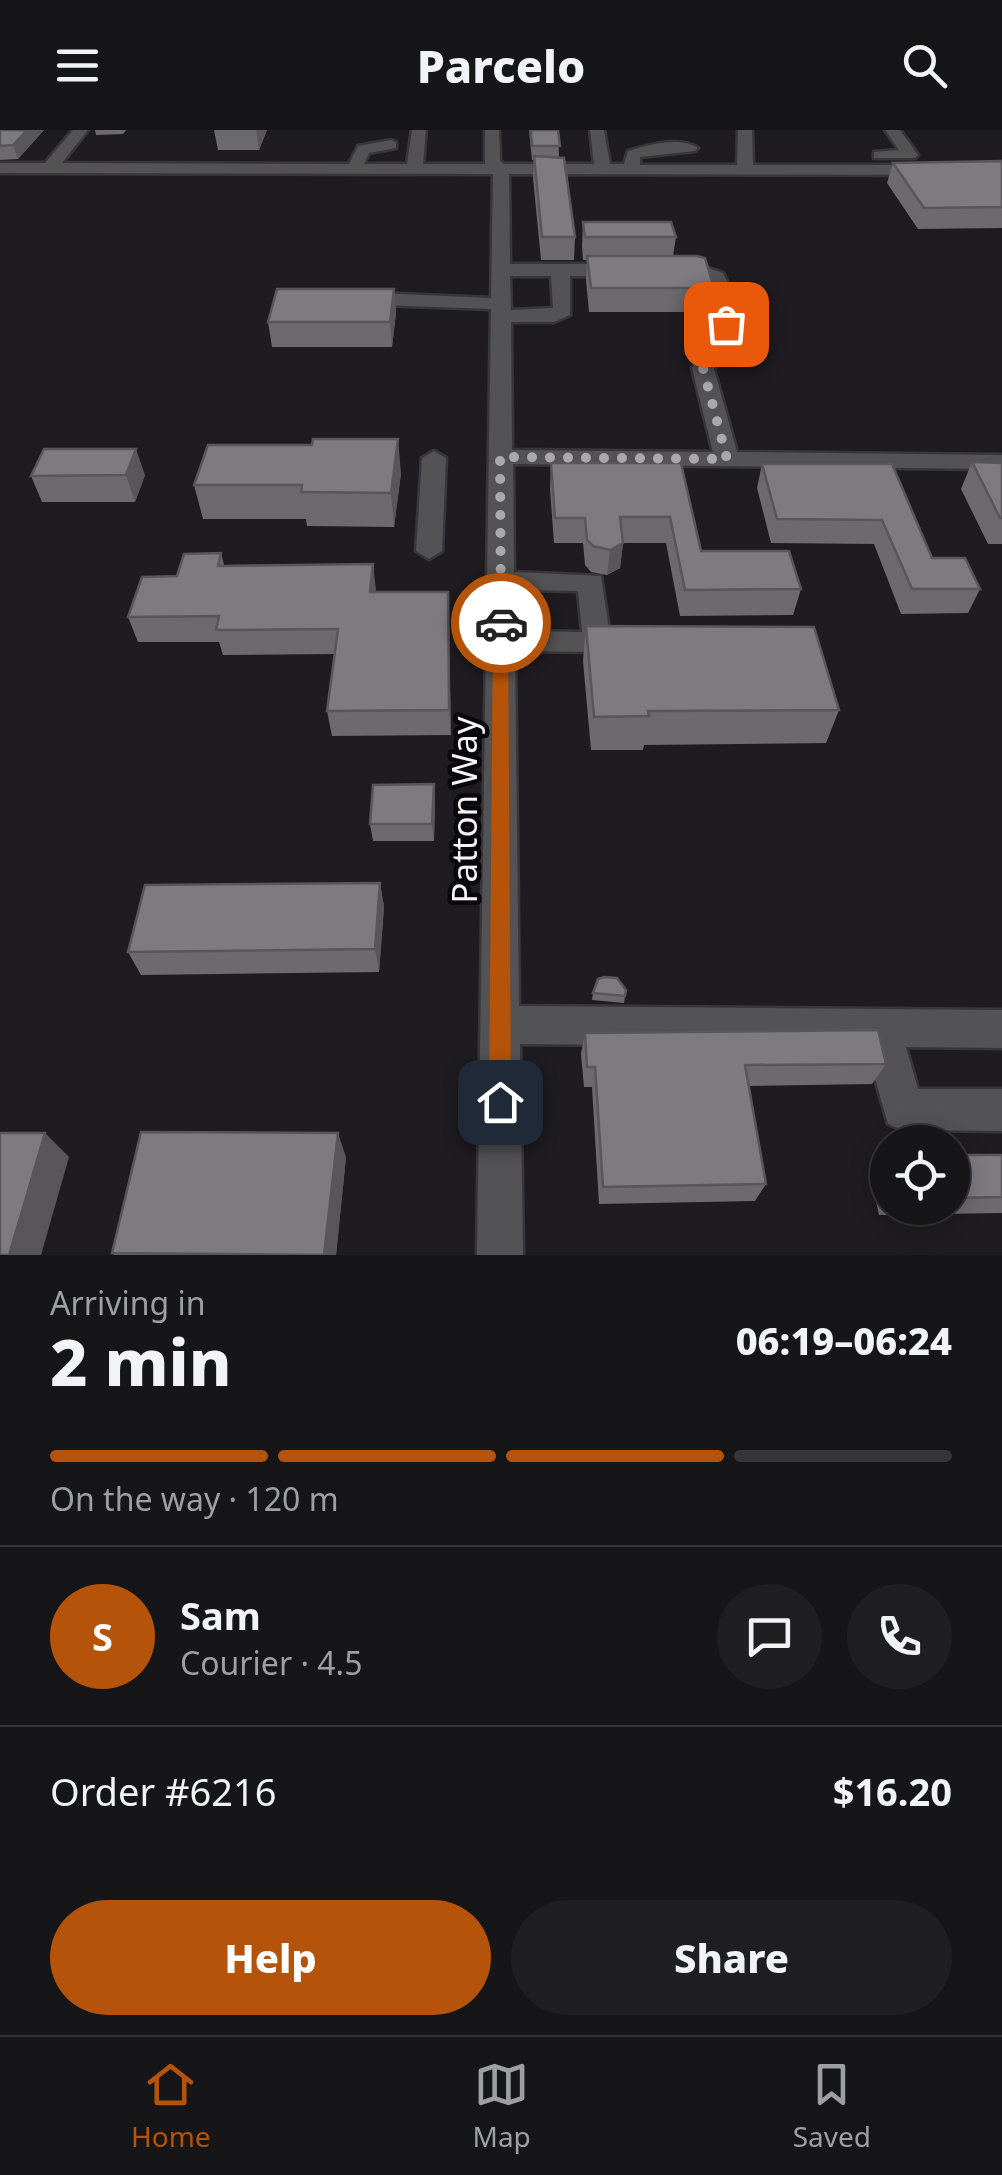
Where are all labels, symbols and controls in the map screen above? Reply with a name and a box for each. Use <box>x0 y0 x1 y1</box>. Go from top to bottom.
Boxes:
text: Parcelo <box>417 35 585 96</box>
icon: menu <box>50 38 105 93</box>
icon: search <box>897 38 952 93</box>
pin <box>684 282 769 367</box>
icon: bag <box>699 297 754 352</box>
courier <box>451 573 551 673</box>
icon: car <box>474 596 529 651</box>
street label: Patton Way <box>440 716 487 904</box>
pin <box>458 1060 543 1145</box>
icon: home <box>473 1075 528 1130</box>
map controls <box>870 1125 970 1225</box>
button: locate <box>870 1125 970 1225</box>
text: Arriving in <box>50 1281 205 1324</box>
text: 06:19–06:24 <box>736 1314 952 1366</box>
text: 2 min <box>50 1317 232 1405</box>
text: On the way · 120 m <box>50 1477 339 1520</box>
button: chat <box>717 1584 822 1689</box>
button: phone <box>847 1584 952 1689</box>
text: Sam <box>180 1589 261 1641</box>
text: S <box>92 1610 113 1662</box>
text: Courier · 4.5 <box>180 1641 363 1684</box>
text: Order #6216 <box>50 1765 276 1817</box>
text: $16.20 <box>833 1765 952 1817</box>
button: Help <box>50 1900 491 2015</box>
button: Share <box>511 1900 952 2015</box>
tab: Home <box>131 2057 211 2155</box>
tab: Map <box>473 2057 531 2155</box>
tab: Saved <box>793 2057 871 2155</box>

